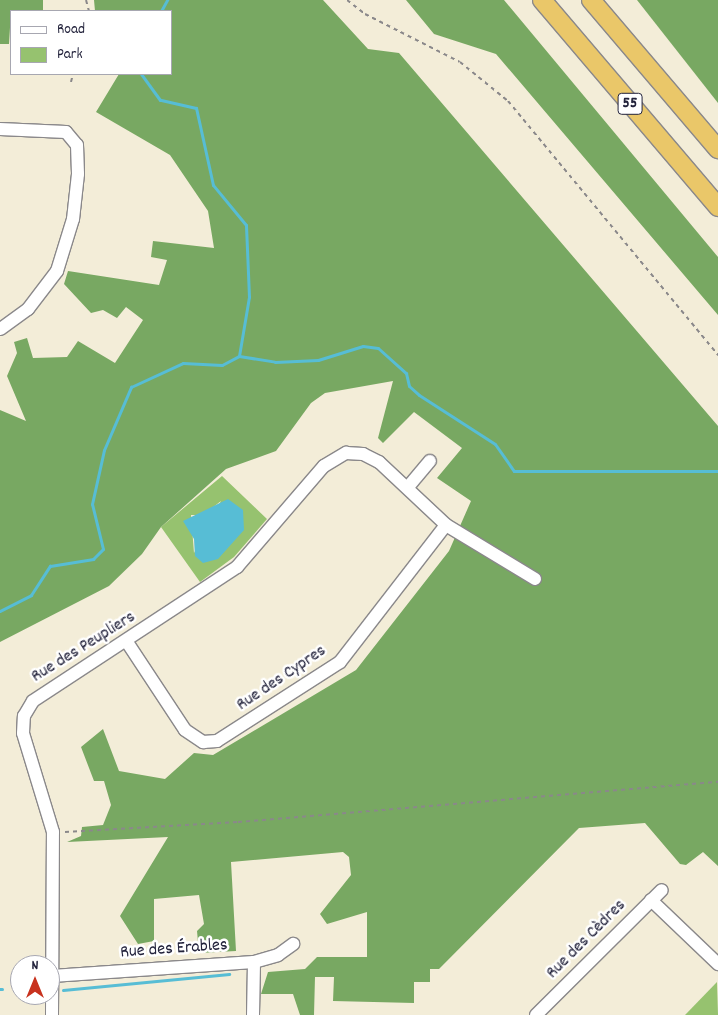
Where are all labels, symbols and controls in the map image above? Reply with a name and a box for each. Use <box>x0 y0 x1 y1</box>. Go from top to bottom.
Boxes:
legend <box>10 10 172 75</box>
text: Road <box>57 19 85 41</box>
text: Park <box>57 44 83 66</box>
road number: 55 <box>618 90 642 118</box>
street label: Rue des Peupliers <box>28 607 140 689</box>
street label: Rue des Cypres <box>233 641 331 717</box>
street label: Rue des Cèdres <box>543 896 631 984</box>
street label: Rue des Érables <box>120 935 228 965</box>
north arrow <box>10 955 60 1005</box>
text: N <box>32 956 38 976</box>

